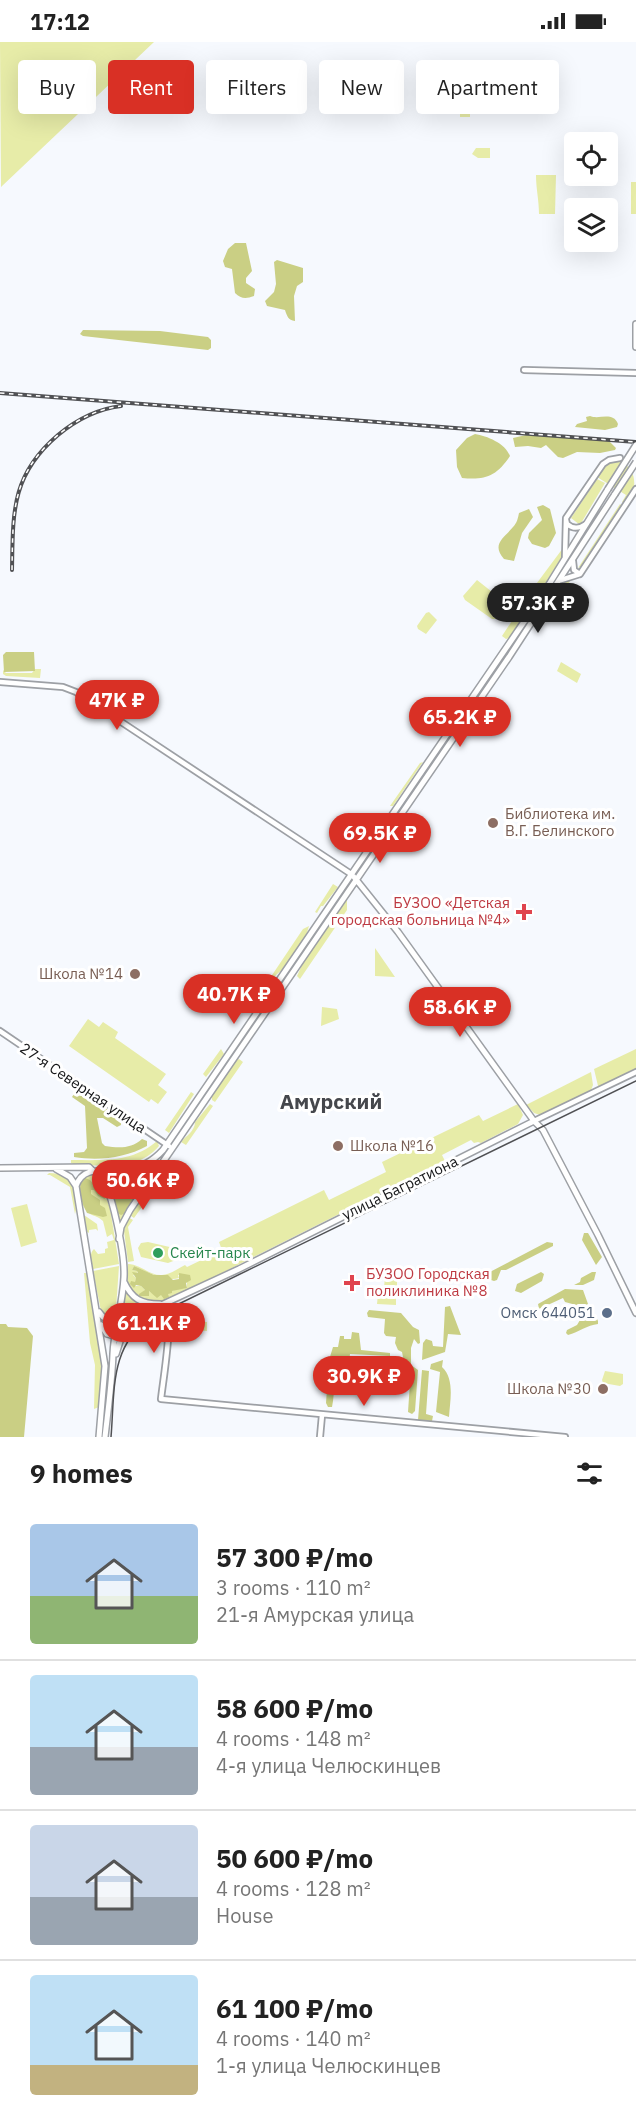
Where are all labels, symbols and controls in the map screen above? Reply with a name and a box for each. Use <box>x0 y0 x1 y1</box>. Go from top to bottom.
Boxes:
text: 17:12 <box>30 7 90 36</box>
chip: Buy <box>18 60 96 114</box>
chip: Rent <box>108 60 194 114</box>
chip: Filters <box>206 60 307 114</box>
chip: New <box>319 60 404 114</box>
chip: Apartment <box>416 60 559 114</box>
map controls <box>564 132 618 252</box>
button: locate <box>564 132 618 186</box>
button: layers <box>564 198 618 252</box>
pin: 57.3K ₽ <box>483 583 593 634</box>
text: 57.3K ₽ <box>501 589 575 616</box>
pin: 47K ₽ <box>75 680 159 731</box>
text: 47K ₽ <box>89 686 145 713</box>
pin: 65.2K ₽ <box>405 697 515 748</box>
text: 65.2K ₽ <box>423 703 497 730</box>
place label: Библиотека им. В.Г. Белинского <box>505 804 615 840</box>
pin: 69.5K ₽ <box>325 813 435 864</box>
marker: Библиотека им. В.Г. Белинского <box>486 816 500 830</box>
text: 69.5K ₽ <box>343 819 417 846</box>
place label: БУЗОО «Детская городская больница №4» <box>331 893 510 929</box>
marker: БУЗОО «Детская городская больница №4» <box>515 903 533 921</box>
place label: Школа №14 <box>39 964 123 983</box>
marker: Школа №14 <box>128 967 142 981</box>
pin: 40.7K ₽ <box>179 974 289 1025</box>
text: 40.7K ₽ <box>197 980 271 1007</box>
pin: 58.6K ₽ <box>405 987 515 1038</box>
text: 58.6K ₽ <box>423 993 497 1020</box>
street label: 27-я Северная улица <box>16 1038 150 1137</box>
district label: Амурский <box>280 1087 382 1115</box>
place label: Школа №16 <box>350 1136 434 1155</box>
marker: Школа №16 <box>331 1139 345 1153</box>
street label: улица Багратиона <box>339 1151 461 1224</box>
pin: 50.6K ₽ <box>88 1160 198 1211</box>
text: 50.6K ₽ <box>106 1166 180 1193</box>
place label: Скейт-парк <box>170 1243 250 1262</box>
marker: Скейт-парк <box>151 1246 165 1260</box>
place label: БУЗОО Городская поликлиника №8 <box>366 1264 490 1300</box>
marker: БУЗОО Городская поликлиника №8 <box>343 1274 361 1292</box>
pin: 61.1K ₽ <box>99 1303 209 1354</box>
place label: Омск 644051 <box>501 1303 595 1322</box>
marker: Омск 644051 <box>600 1306 614 1320</box>
text: 61.1K ₽ <box>117 1309 191 1336</box>
pin: 30.9K ₽ <box>309 1356 419 1407</box>
text: 30.9K ₽ <box>327 1362 401 1389</box>
place label: Школа №30 <box>507 1379 591 1398</box>
marker: Школа №30 <box>596 1382 610 1396</box>
text: 9 homes <box>30 1456 133 1490</box>
icon: filters <box>573 1457 606 1490</box>
text: 57 300 ₽/mo <box>216 1540 373 1574</box>
icon: home <box>78 1548 150 1620</box>
text: 3 rooms · 110 m² <box>216 1574 371 1601</box>
text: 21-я Амурская улица <box>216 1601 414 1628</box>
text: 58 600 ₽/mo <box>216 1691 373 1725</box>
icon: home <box>78 1699 150 1771</box>
text: 4 rooms · 148 m² <box>216 1725 371 1752</box>
text: 4-я улица Челюскинцев <box>216 1752 441 1779</box>
text: 50 600 ₽/mo <box>216 1841 373 1875</box>
icon: home <box>78 1849 150 1921</box>
text: 4 rooms · 128 m² <box>216 1875 371 1902</box>
text: House <box>216 1902 273 1929</box>
text: 61 100 ₽/mo <box>216 1991 373 2025</box>
icon: home <box>78 1999 150 2071</box>
text: 4 rooms · 140 m² <box>216 2025 371 2052</box>
text: 1-я улица Челюскинцев <box>216 2052 441 2079</box>

